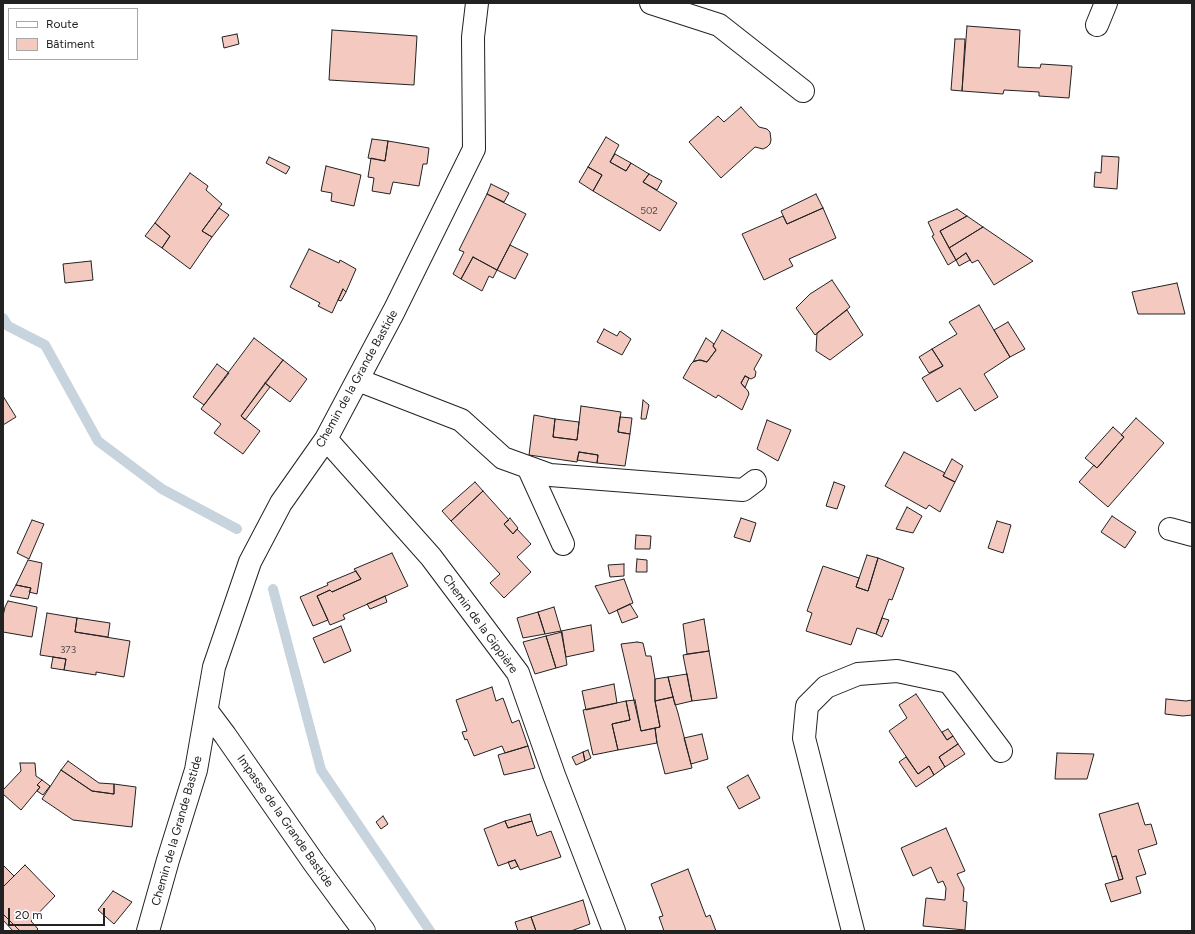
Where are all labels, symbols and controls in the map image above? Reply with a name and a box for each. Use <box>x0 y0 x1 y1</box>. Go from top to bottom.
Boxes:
legend <box>8 8 138 60</box>
text: Route <box>46 17 78 31</box>
text: Bâtiment <box>46 37 95 51</box>
house number: 502 <box>640 205 658 217</box>
street label: Chemin de la Grande Bastide <box>313 308 401 450</box>
street label: Chemin de la Gippière <box>439 572 521 676</box>
house number: 373 <box>60 644 76 656</box>
street label: Impasse de la Grande Bastide <box>234 752 336 890</box>
street label: Chemin de la Grande Bastide <box>149 754 205 908</box>
scale bar <box>10 900 107 926</box>
text: 20 m <box>15 908 43 922</box>

